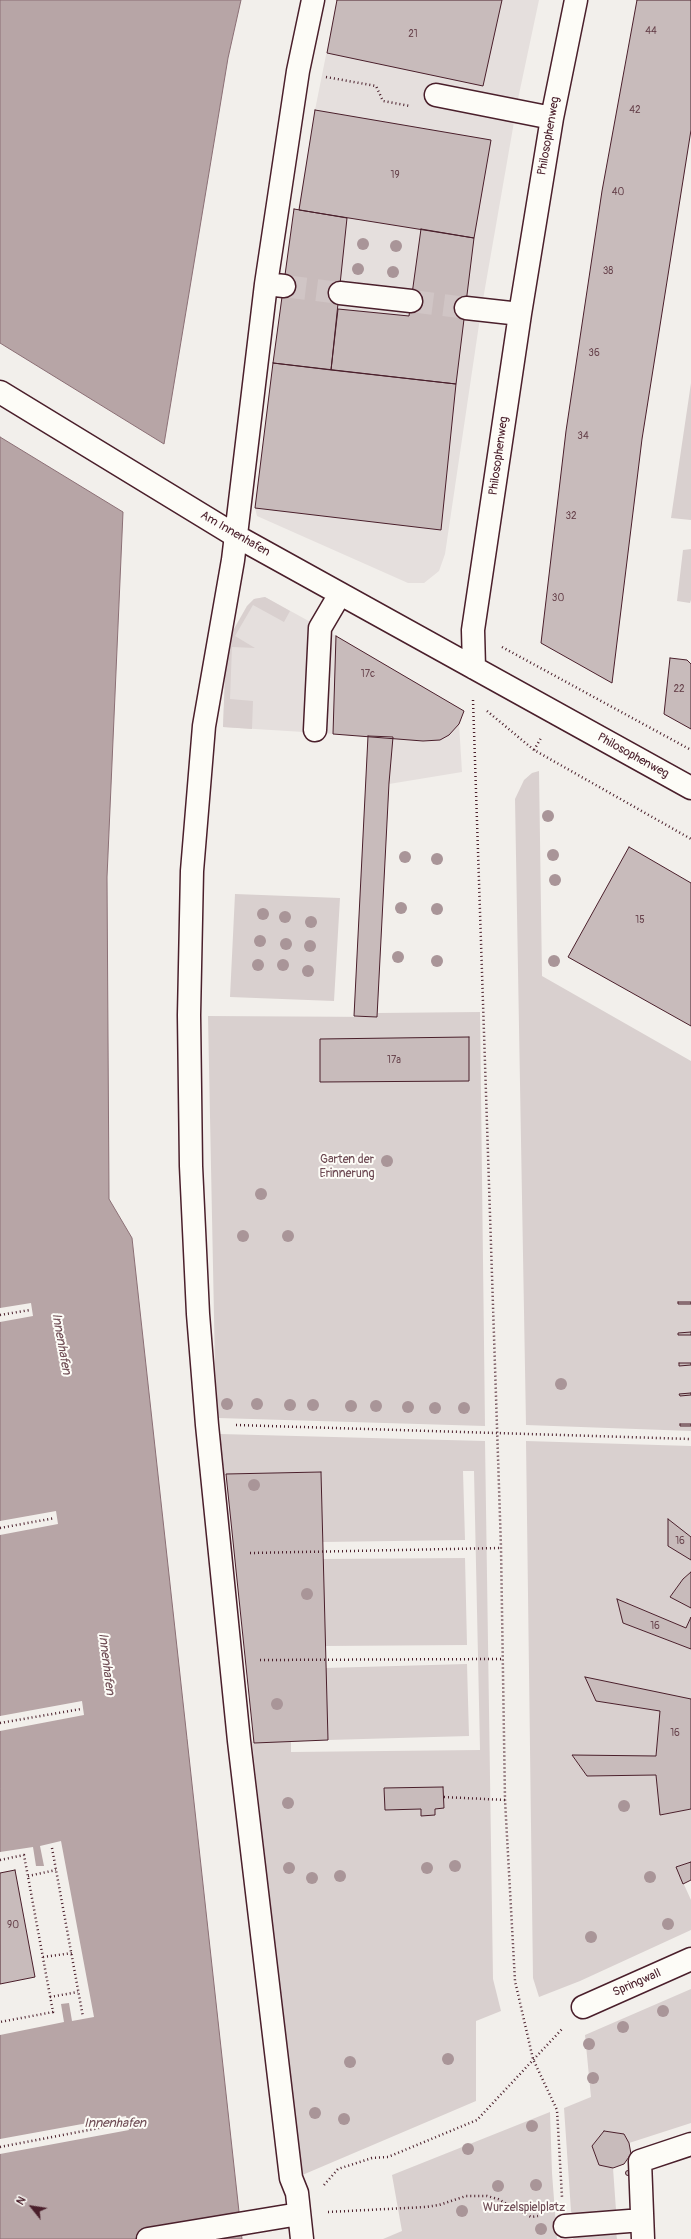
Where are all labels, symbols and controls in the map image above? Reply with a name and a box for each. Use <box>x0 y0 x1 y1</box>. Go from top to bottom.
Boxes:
house number: 44 <box>645 25 657 37</box>
house number: 21 <box>408 28 418 40</box>
street label: Philosophenweg <box>535 96 563 176</box>
house number: 42 <box>629 104 641 116</box>
house number: 19 <box>390 169 400 181</box>
house number: 40 <box>612 186 624 198</box>
house number: 38 <box>603 265 613 277</box>
house number: 36 <box>588 347 600 359</box>
street label: Philosophenweg <box>486 416 512 496</box>
house number: 34 <box>577 430 589 442</box>
street label: Am Innenhafen <box>198 508 272 560</box>
house number: 32 <box>565 510 577 522</box>
house number: 30 <box>552 592 564 604</box>
house number: 17c <box>361 668 375 680</box>
house number: 22 <box>673 683 685 695</box>
street label: Philosophenweg <box>595 730 671 782</box>
house number: 15 <box>635 914 645 926</box>
house number: 17a <box>387 1054 401 1066</box>
park label: Garten der Erinnerung <box>319 1153 375 1181</box>
water label: Innenhafen <box>48 1312 74 1376</box>
house number: 16 <box>675 1535 685 1547</box>
house number: 16 <box>650 1620 660 1632</box>
water label: Innenhafen <box>94 1632 118 1696</box>
house number: 16 <box>670 1727 680 1739</box>
house number: 90 <box>7 1919 19 1931</box>
street label: Springwall <box>611 1966 663 2000</box>
water label: Innenhafen <box>84 2116 146 2132</box>
north arrow <box>12 2187 52 2227</box>
text: N <box>14 2194 29 2207</box>
park label: Wurzelspielplatz <box>483 2201 565 2215</box>

